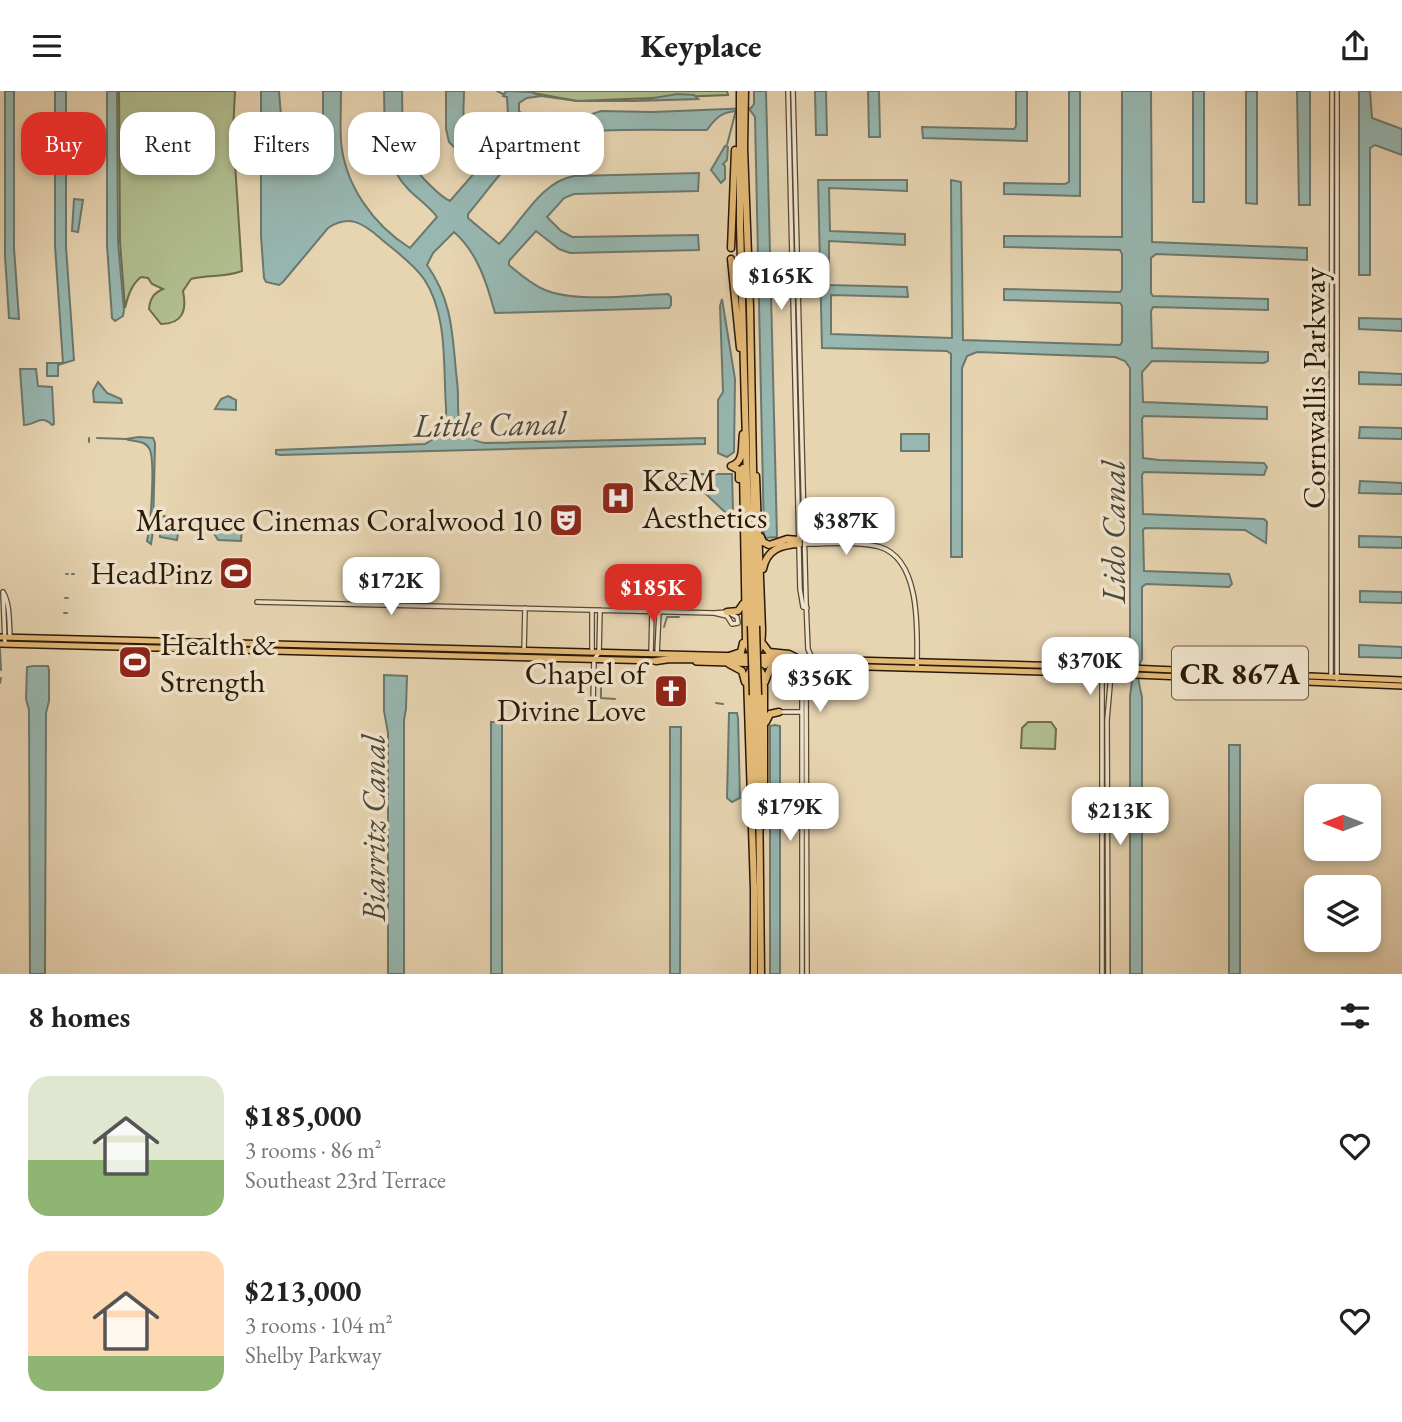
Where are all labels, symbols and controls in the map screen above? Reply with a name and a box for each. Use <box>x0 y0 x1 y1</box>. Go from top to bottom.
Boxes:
text: Keyplace <box>640 25 762 67</box>
icon: menu <box>28 27 66 65</box>
icon: share <box>1336 27 1374 65</box>
chip: Buy <box>21 112 106 175</box>
chip: Rent <box>120 112 215 175</box>
chip: Filters <box>229 112 334 175</box>
chip: New <box>348 112 440 175</box>
chip: Apartment <box>454 112 604 175</box>
pin: $165K <box>732 253 830 312</box>
text: $165K <box>749 260 813 290</box>
street label: Cornwallis Parkway <box>1293 266 1335 509</box>
water label: Little Canal <box>412 401 569 447</box>
place label: K&M Aesthetics <box>641 459 767 538</box>
water label: Lido Canal <box>1092 459 1135 605</box>
hospital icon: K&M Aesthetics <box>599 479 637 517</box>
pin: $387K <box>797 497 895 557</box>
place label: Marquee Cinemas Coralwood 10 <box>136 499 542 541</box>
theatre icon: Marquee Cinemas Coralwood 10 <box>547 501 585 539</box>
text: $387K <box>814 505 878 535</box>
place label: HeadPinz <box>90 552 212 594</box>
sports icon: HeadPinz <box>217 554 255 592</box>
pin: $172K <box>342 557 440 617</box>
text: $172K <box>359 565 423 595</box>
pin: $185K <box>604 565 702 624</box>
text: $185K <box>621 572 685 602</box>
place label: Health & Strength <box>160 623 276 702</box>
pin: $370K <box>1041 637 1139 697</box>
sports icon: Health & Strength <box>116 643 154 681</box>
text: $370K <box>1058 645 1122 675</box>
road number: CR 867A <box>1172 646 1308 699</box>
place label: Chapel of Divine Love <box>497 652 650 731</box>
pin: $356K <box>771 655 869 714</box>
text: $356K <box>788 662 852 692</box>
church icon: Chapel of Divine Love <box>652 672 690 710</box>
water label: Biarritz Canal <box>352 733 395 923</box>
pin: $179K <box>741 783 839 843</box>
north arrow <box>1304 784 1381 861</box>
map controls <box>1304 784 1381 952</box>
pin: $213K <box>1071 787 1169 847</box>
text: $179K <box>758 791 822 821</box>
text: $213K <box>1088 795 1152 825</box>
button: layers <box>1304 875 1381 952</box>
text: 8 homes <box>28 997 130 1036</box>
icon: filters <box>1336 997 1374 1035</box>
text: $185,000 <box>245 1096 361 1135</box>
icon: home <box>84 1104 168 1188</box>
icon: heart <box>1336 1127 1374 1165</box>
text: 3 rooms · 86 m² <box>245 1135 382 1165</box>
text: Southeast 23rd Terrace <box>245 1165 446 1195</box>
text: $213,000 <box>245 1271 361 1310</box>
icon: home <box>84 1279 168 1363</box>
icon: heart <box>1336 1302 1374 1340</box>
text: 3 rooms · 104 m² <box>245 1310 393 1340</box>
text: Shelby Parkway <box>245 1340 382 1370</box>

